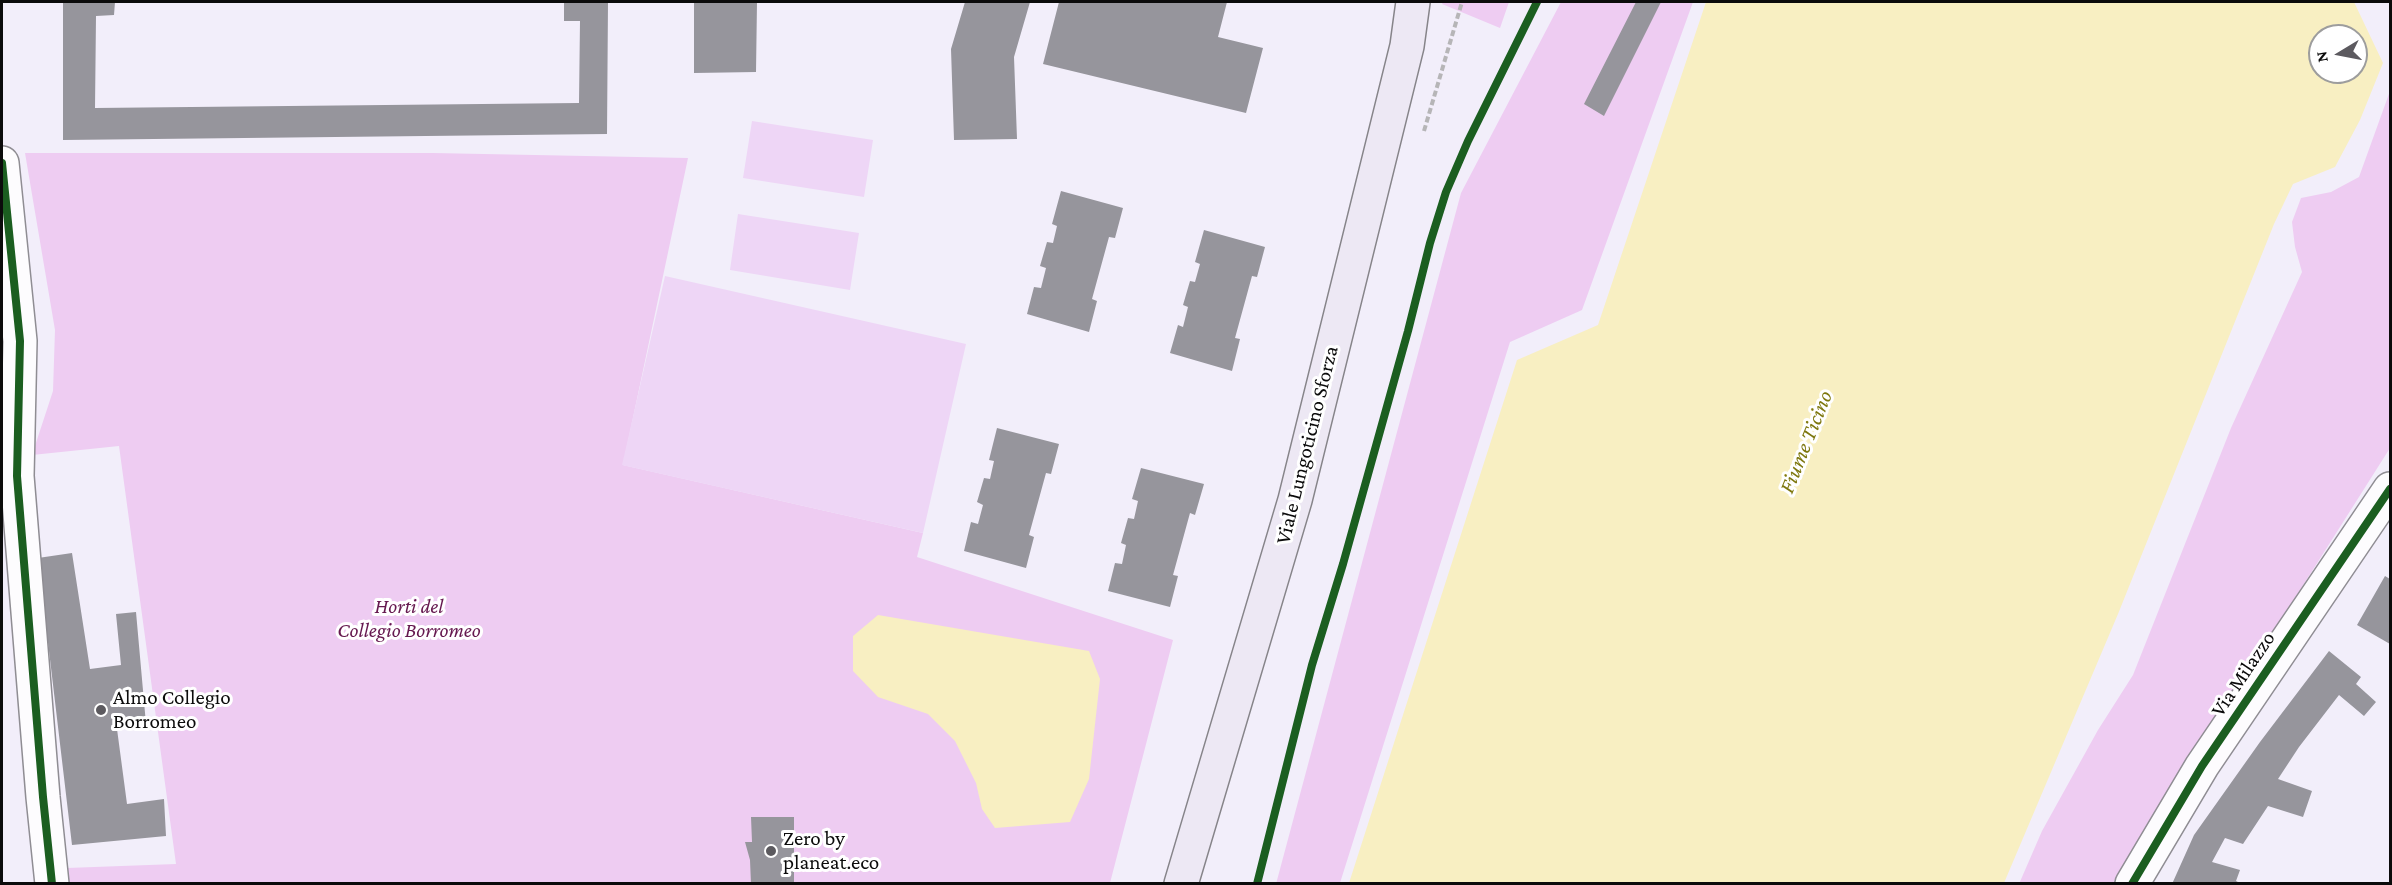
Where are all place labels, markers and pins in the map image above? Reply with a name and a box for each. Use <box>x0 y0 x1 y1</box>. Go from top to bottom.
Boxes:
place label: Almo Collegio Borromeo <box>113 685 231 735</box>
marker: Almo Collegio Borromeo <box>94 703 108 717</box>
place label: Zero by planeat.eco <box>783 826 879 876</box>
marker: Zero by planeat.eco <box>764 844 778 858</box>

